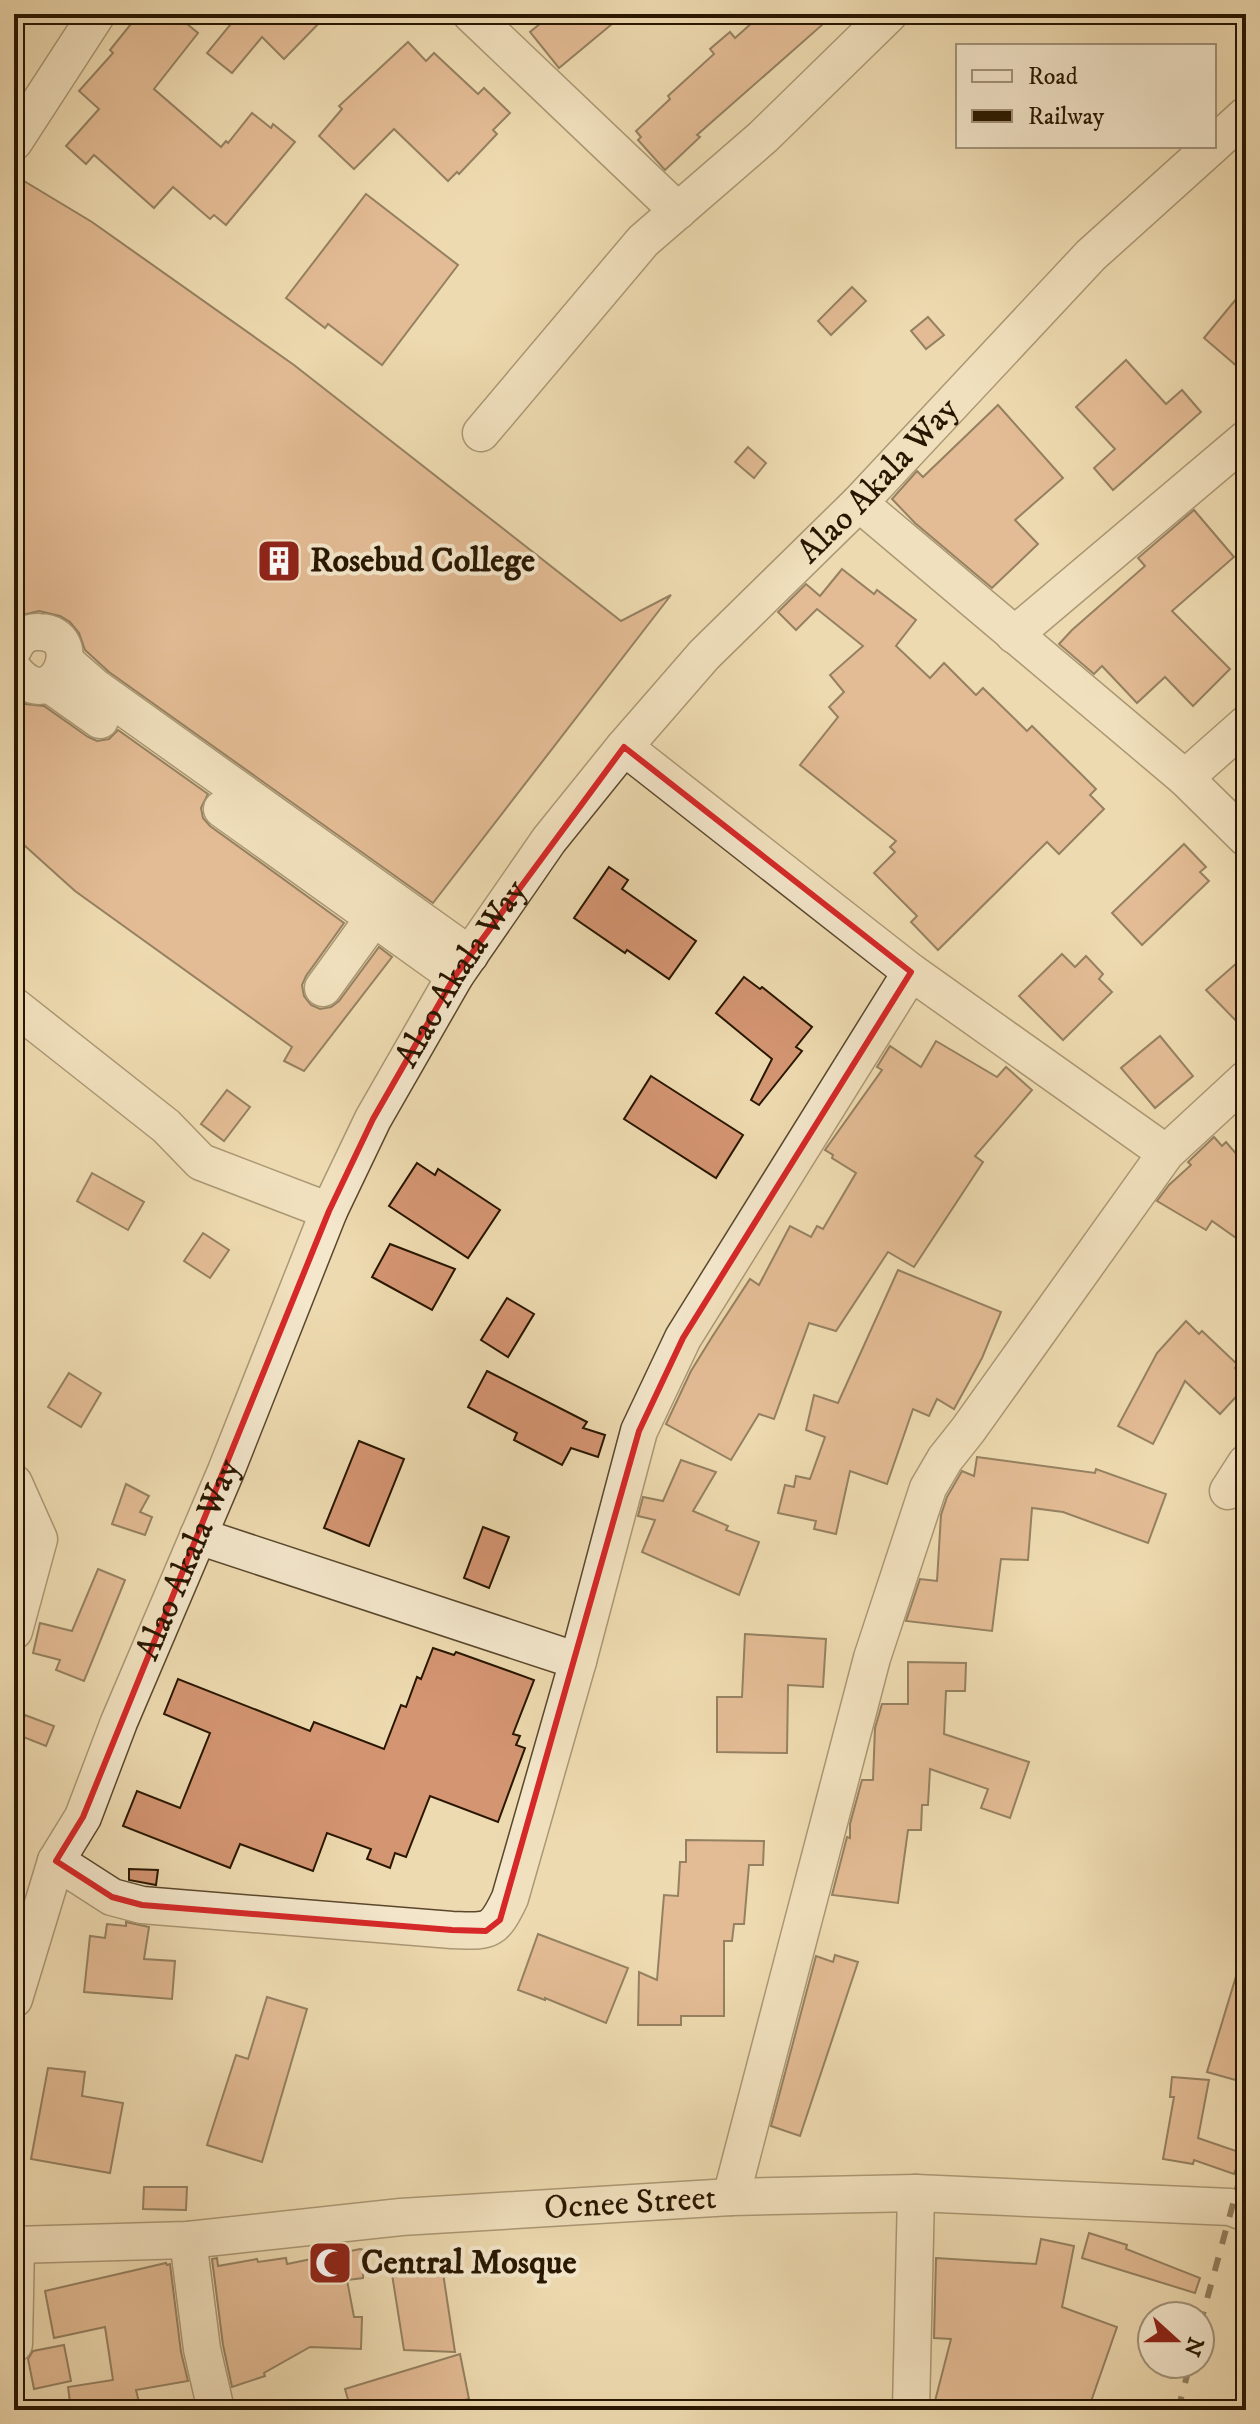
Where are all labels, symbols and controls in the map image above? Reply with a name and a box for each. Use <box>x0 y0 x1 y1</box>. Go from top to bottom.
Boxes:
legend <box>956 44 1216 148</box>
text: Road <box>1028 62 1078 92</box>
text: Railway <box>1028 102 1105 132</box>
street label: Alao Akala Way <box>789 388 968 573</box>
building icon: Rosebud College <box>255 537 303 585</box>
place label: Rosebud College <box>310 540 535 582</box>
street label: Alao Akala Way <box>386 871 537 1075</box>
street label: Alao Akala Way <box>127 1452 250 1667</box>
street label: Ocnee Street <box>543 2177 718 2229</box>
mosque icon: Central Mosque <box>306 2239 354 2287</box>
place label: Central Mosque <box>361 2242 577 2284</box>
north arrow <box>1136 2300 1216 2380</box>
text: N <box>1177 2333 1209 2360</box>

